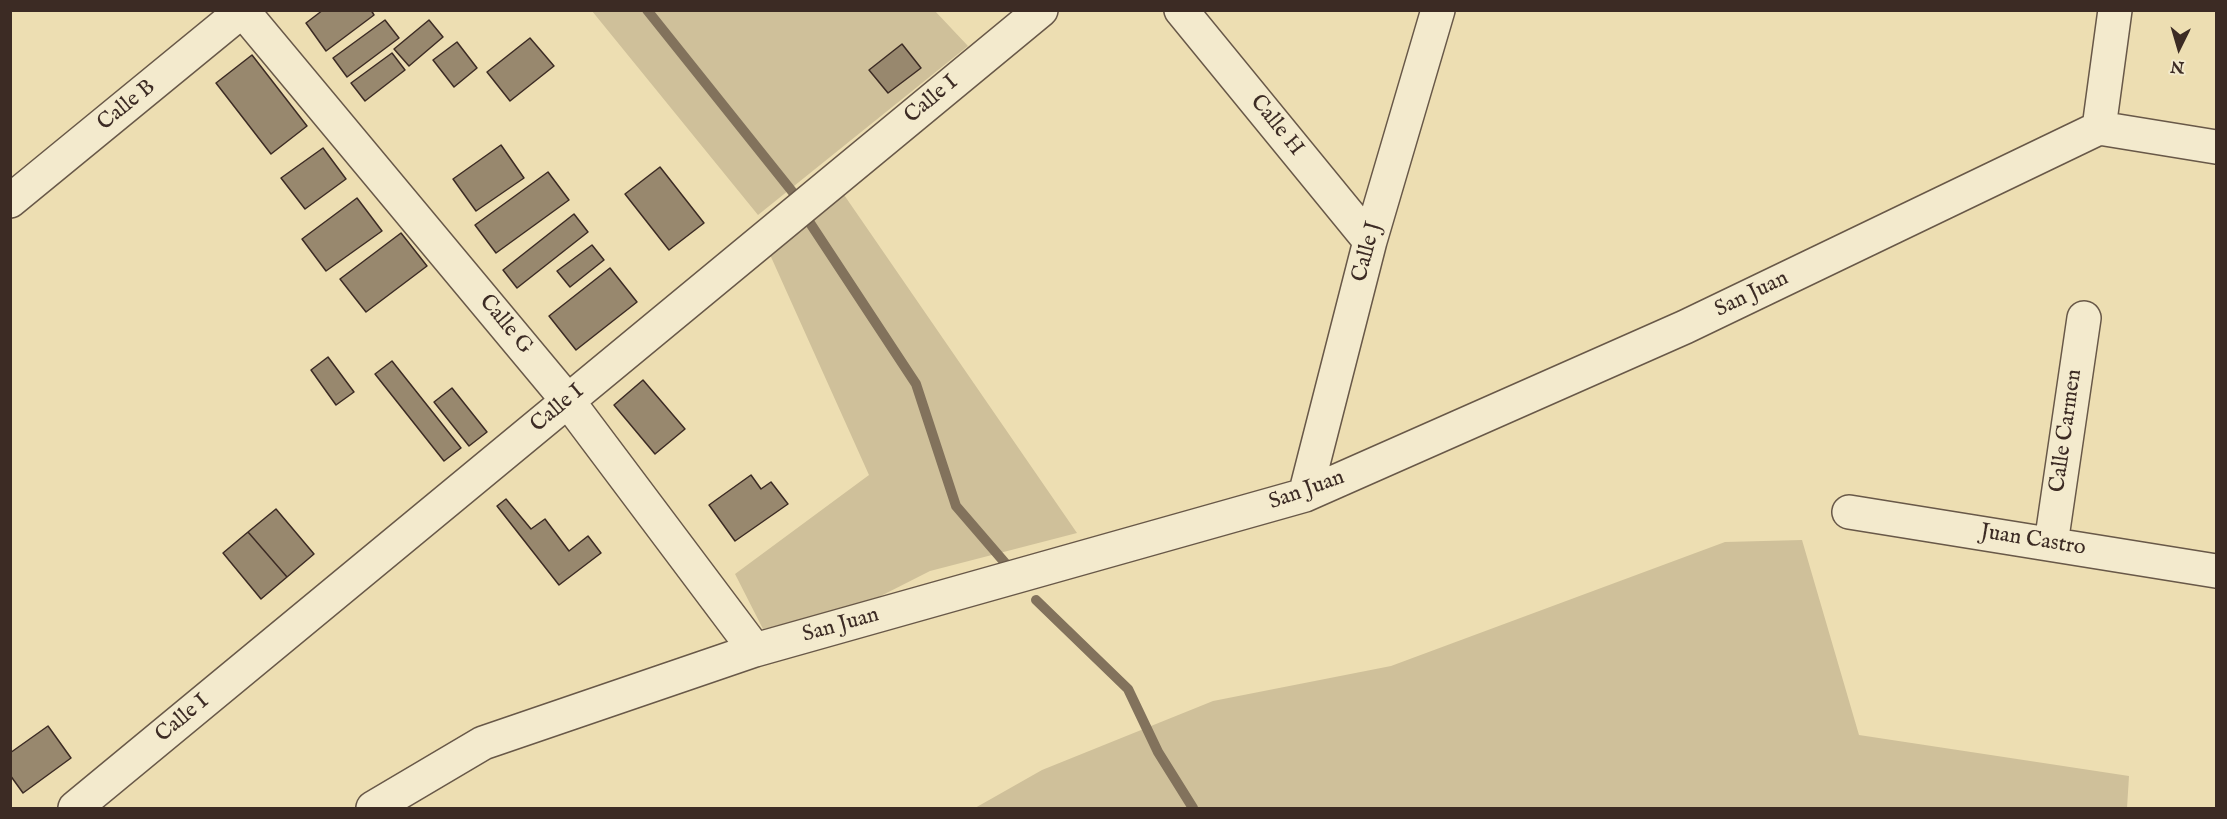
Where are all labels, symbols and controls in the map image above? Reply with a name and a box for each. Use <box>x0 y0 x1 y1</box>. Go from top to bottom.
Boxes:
north arrow <box>2149 18 2209 78</box>
text: N <box>2170 55 2185 76</box>
street label: Calle I <box>900 70 964 130</box>
street label: Calle B <box>93 75 161 137</box>
street label: Calle H <box>1243 90 1309 162</box>
street label: Calle J <box>1347 219 1389 285</box>
street label: San Juan <box>1711 266 1793 324</box>
street label: Calle G <box>473 290 537 360</box>
street label: Calle Carmen <box>2045 368 2089 494</box>
street label: Calle I <box>526 379 590 439</box>
street label: San Juan <box>1266 465 1348 517</box>
street label: Juan Castro <box>1978 520 2088 562</box>
street label: San Juan <box>800 603 882 649</box>
street label: Calle I <box>151 689 215 749</box>

